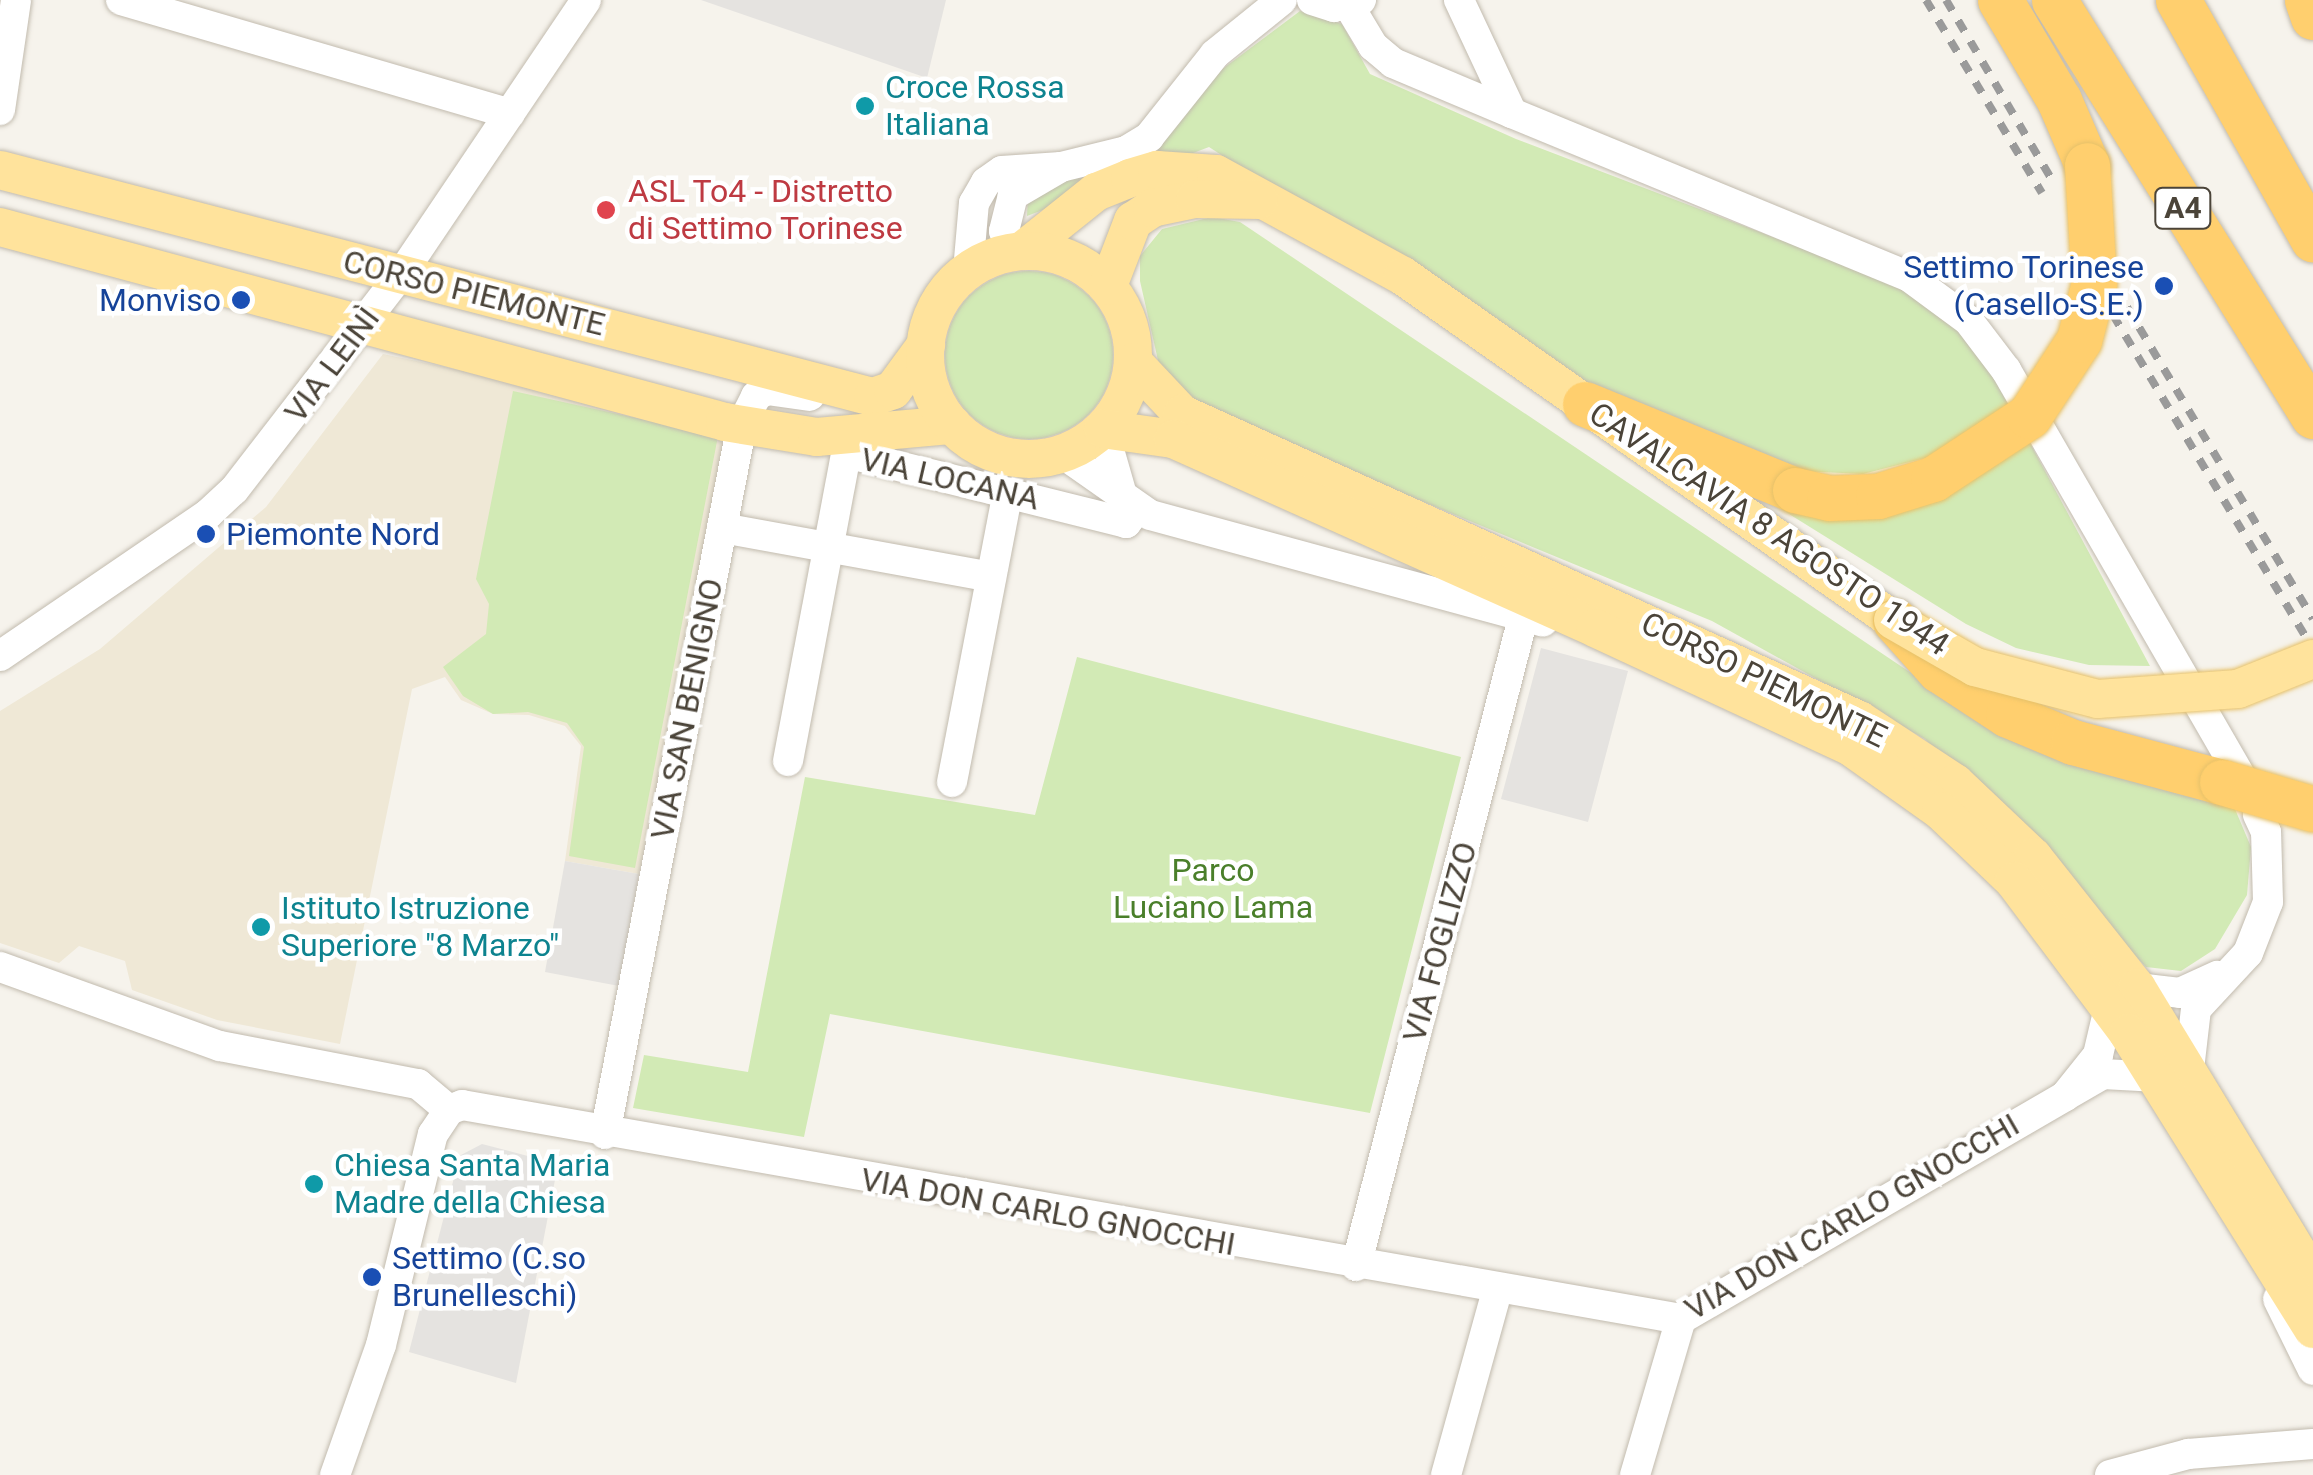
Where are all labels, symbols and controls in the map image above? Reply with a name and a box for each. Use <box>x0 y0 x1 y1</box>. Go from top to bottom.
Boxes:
place label: Croce Rossa Italiana <box>885 69 1065 144</box>
marker: Croce Rossa Italiana <box>854 95 876 117</box>
place label: ASL To4 - Distretto di Settimo Torinese <box>628 173 903 248</box>
road number: A4 <box>2153 183 2213 233</box>
marker: ASL To4 - Distretto di Settimo Torinese <box>593 197 619 223</box>
street label: CORSO PIEMONTE <box>339 242 609 344</box>
place label: Settimo Torinese (Casello-S.E.) <box>1903 249 2144 324</box>
marker: Settimo Torinese (Casello-S.E.) <box>2153 275 2175 297</box>
place label: Monviso <box>99 281 221 319</box>
marker: Monviso <box>230 289 252 311</box>
street label: VIA LEINÌ <box>276 300 388 430</box>
street label: CAVALCAVIA 8 AGOSTO 1944 <box>1582 394 1956 664</box>
street label: VIA LOCANA <box>857 440 1043 518</box>
place label: Piemonte Nord <box>226 515 440 553</box>
marker: Piemonte Nord <box>195 523 217 545</box>
street label: VIA SAN BENIGNO <box>643 575 731 843</box>
street label: CORSO PIEMONTE <box>1635 604 1893 756</box>
street label: VIA FOGLIZZO <box>1395 838 1485 1046</box>
park label: Parco Luciano Lama <box>1113 852 1313 927</box>
place label: Istituto Istruzione Superiore "8 Marzo" <box>281 890 559 965</box>
marker: Istituto Istruzione Superiore "8 Marzo" <box>250 916 272 938</box>
street label: VIA DON CARLO GNOCCHI <box>1678 1106 2026 1328</box>
place label: Chiesa Santa Maria Madre della Chiesa <box>334 1147 610 1222</box>
street label: VIA DON CARLO GNOCCHI <box>858 1160 1238 1264</box>
marker: Chiesa Santa Maria Madre della Chiesa <box>303 1173 325 1195</box>
place label: Settimo (C.so Brunelleschi) <box>392 1240 586 1315</box>
marker: Settimo (C.so Brunelleschi) <box>361 1266 383 1288</box>

